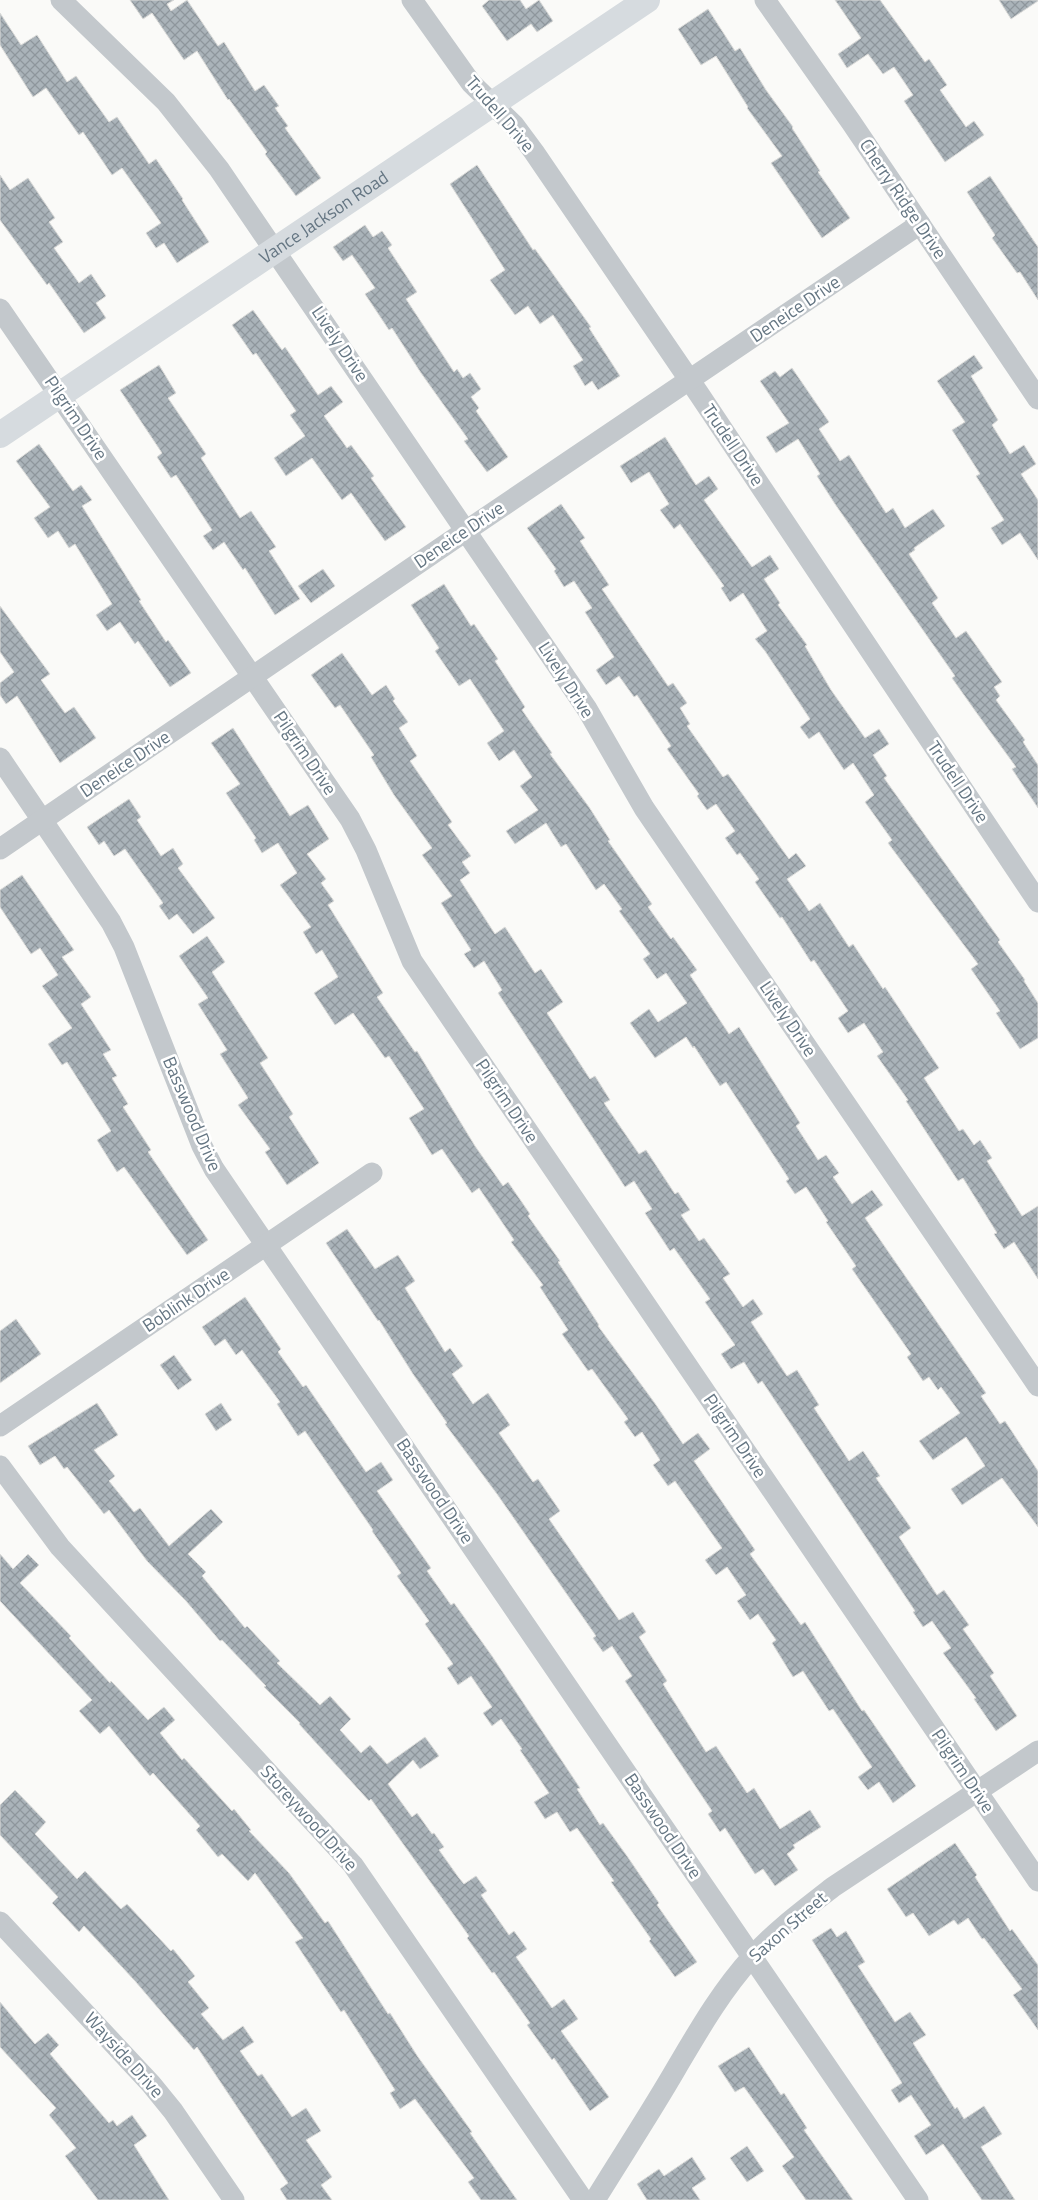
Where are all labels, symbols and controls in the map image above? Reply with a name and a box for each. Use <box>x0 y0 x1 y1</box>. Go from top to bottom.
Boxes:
street label: Trudell Drive <box>459 69 541 158</box>
street label: Cherry Ridge Drive <box>853 133 954 264</box>
street label: Vance Jackson Road <box>253 164 393 270</box>
street label: Deneice Drive <box>744 268 845 349</box>
street label: Lively Drive <box>305 300 376 387</box>
street label: Pilgrim Drive <box>38 370 115 465</box>
street label: Trudell Drive <box>696 398 771 491</box>
street label: Deneice Drive <box>408 494 509 575</box>
street label: Lively Drive <box>532 636 601 723</box>
street label: Pilgrim Drive <box>267 705 344 800</box>
street label: Deneice Drive <box>74 723 175 804</box>
street label: Trudell Drive <box>921 735 996 828</box>
street label: Lively Drive <box>753 975 824 1062</box>
street label: Basswood Drive <box>156 1052 229 1175</box>
street label: Pilgrim Drive <box>469 1053 546 1148</box>
street label: Boblink Drive <box>137 1260 235 1339</box>
street label: Pilgrim Drive <box>697 1388 774 1483</box>
street label: Basswood Drive <box>390 1432 481 1549</box>
street label: Pilgrim Drive <box>925 1723 1002 1818</box>
street label: Storeywood Drive <box>254 1759 364 1877</box>
street label: Basswood Drive <box>618 1767 709 1884</box>
street label: Saxon Street <box>743 1884 833 1968</box>
street label: Wayside Drive <box>78 2006 170 2104</box>

